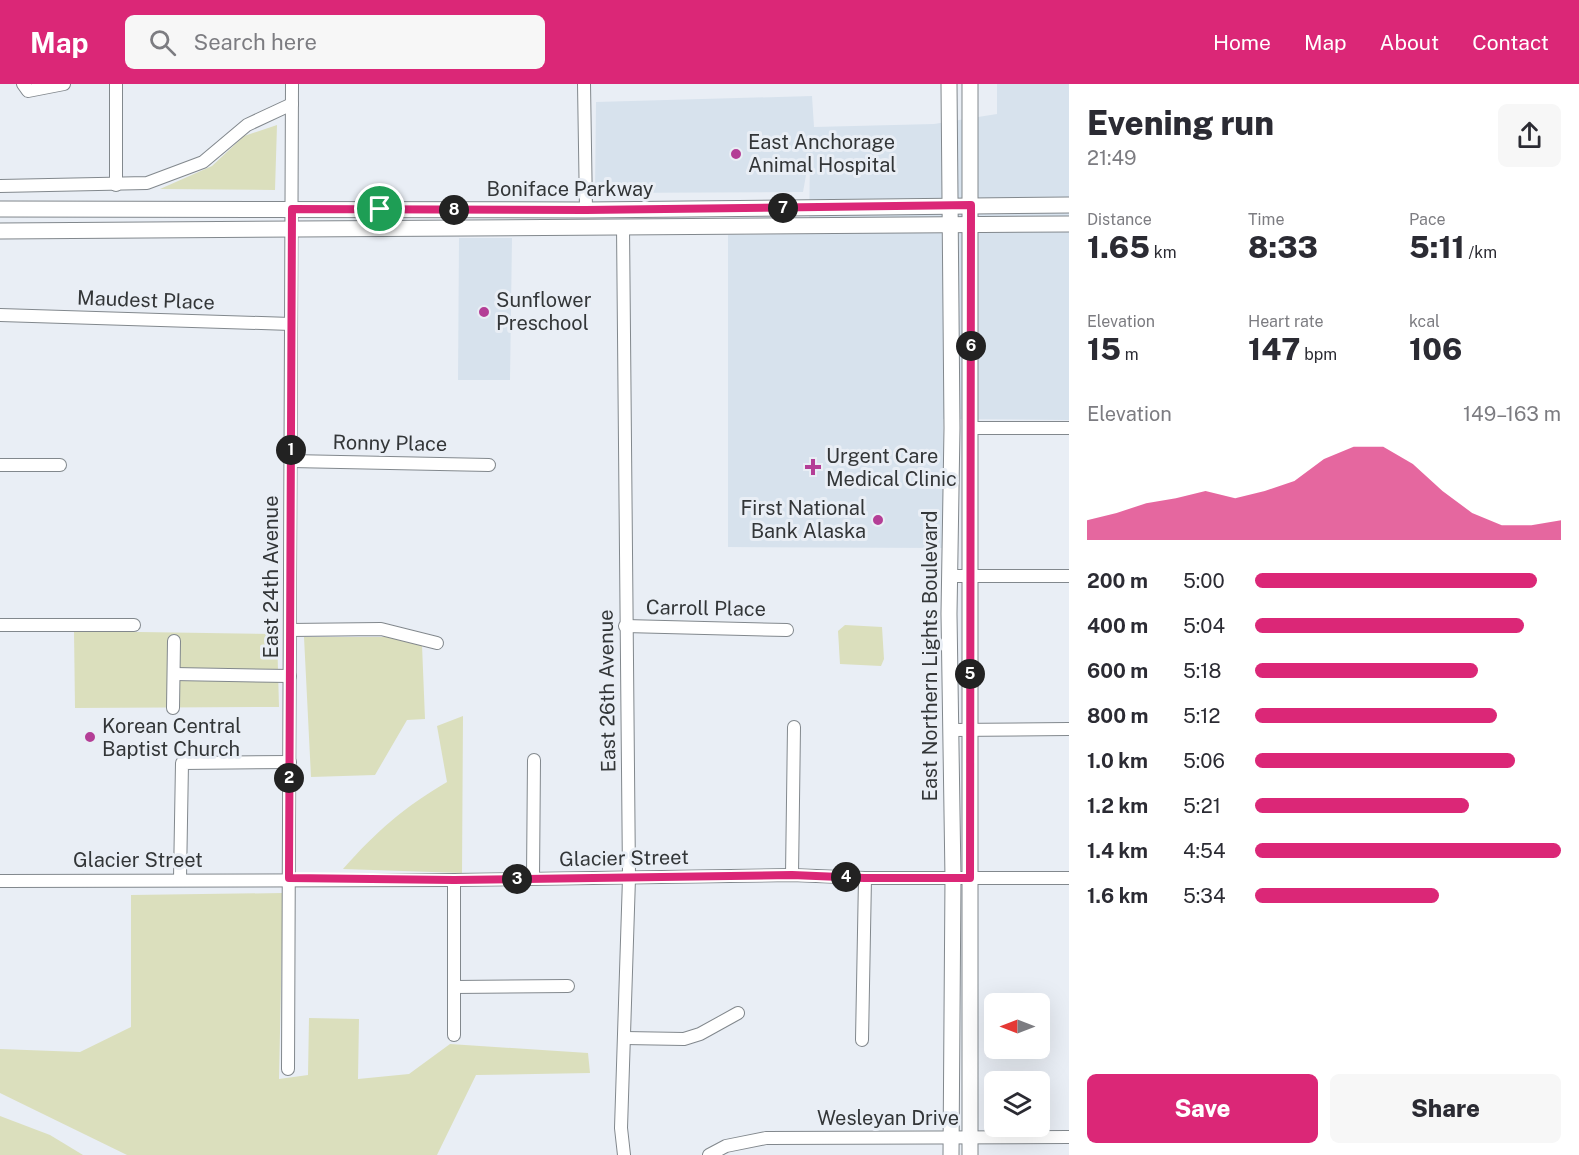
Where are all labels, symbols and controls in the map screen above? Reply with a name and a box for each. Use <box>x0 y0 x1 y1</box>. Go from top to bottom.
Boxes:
search box <box>125 15 545 69</box>
text: Map <box>30 26 89 59</box>
icon: search <box>146 26 179 59</box>
text: Search here <box>194 29 317 55</box>
text: Home <box>1213 30 1271 55</box>
text: Map <box>1304 30 1347 55</box>
text: About <box>1380 30 1439 55</box>
text: Contact <box>1472 30 1549 55</box>
text: Evening run <box>1087 104 1274 142</box>
button: share <box>1498 104 1561 167</box>
place label: East Anchorage Animal Hospital <box>748 130 896 177</box>
text: 21:49 <box>1087 146 1137 170</box>
marker: East Anchorage Animal Hospital <box>729 147 743 161</box>
street label: Boniface Parkway <box>487 177 654 201</box>
pin <box>354 183 405 234</box>
icon: arrive <box>363 192 396 225</box>
pin: 7 <box>768 193 798 223</box>
pin: 8 <box>439 195 469 225</box>
text: 7 <box>778 198 788 217</box>
text: 8 <box>449 200 459 219</box>
text: Distance <box>1087 210 1152 229</box>
text: Time <box>1248 210 1284 229</box>
text: Pace <box>1409 210 1446 229</box>
text: 1.65 <box>1087 229 1150 265</box>
text: 8:33 <box>1248 229 1318 265</box>
text: 5:11 <box>1409 229 1465 265</box>
text: km <box>1150 243 1177 262</box>
text: /km <box>1465 243 1497 262</box>
street label: Maudest Place <box>77 286 215 314</box>
place label: Sunflower Preschool <box>496 288 592 335</box>
marker: Sunflower Preschool <box>477 305 491 319</box>
text: Elevation <box>1087 312 1155 331</box>
text: Heart rate <box>1248 312 1324 331</box>
text: kcal <box>1409 312 1440 331</box>
pin: 6 <box>956 331 986 361</box>
text: 15 <box>1087 331 1121 367</box>
text: 147 <box>1248 331 1300 367</box>
text: 106 <box>1409 331 1462 367</box>
text: 6 <box>966 336 976 355</box>
text: m <box>1121 345 1139 364</box>
text: bpm <box>1300 345 1337 364</box>
text: Elevation <box>1087 402 1172 426</box>
text: 149–163 m <box>1463 402 1561 426</box>
street label: Ronny Place <box>332 430 448 456</box>
pin: 1 <box>276 435 306 465</box>
text: 1 <box>288 440 294 459</box>
place label: Urgent Care Medical Clinic <box>826 444 957 491</box>
marker: Urgent Care Medical Clinic <box>804 458 822 476</box>
street label: East 24th Avenue <box>259 495 283 659</box>
place label: First National Bank Alaska <box>740 496 866 543</box>
street label: East Northern Lights Boulevard <box>918 511 942 801</box>
marker: First National Bank Alaska <box>871 513 885 527</box>
text: 200 m <box>1087 569 1148 593</box>
text: 5:00 <box>1183 569 1225 593</box>
street label: Carroll Place <box>646 595 766 621</box>
street label: East 26th Avenue <box>594 609 620 773</box>
text: 400 m <box>1087 614 1148 638</box>
text: 5:04 <box>1183 614 1225 638</box>
pin: 5 <box>955 659 985 689</box>
text: 600 m <box>1087 659 1148 683</box>
text: 5:18 <box>1183 659 1221 683</box>
text: 5 <box>965 664 975 683</box>
text: 800 m <box>1087 704 1149 728</box>
text: 5:12 <box>1183 704 1220 728</box>
place label: Korean Central Baptist Church <box>102 714 241 761</box>
marker: Korean Central Baptist Church <box>83 730 97 744</box>
text: 1.0 km <box>1087 749 1148 773</box>
text: 5:06 <box>1183 749 1225 773</box>
pin: 2 <box>274 763 304 793</box>
text: 2 <box>284 768 294 787</box>
text: 1.2 km <box>1087 794 1148 818</box>
text: 5:21 <box>1183 794 1221 818</box>
text: 1.4 km <box>1087 839 1148 863</box>
text: 4:54 <box>1183 839 1225 863</box>
street label: Glacier Street <box>559 845 689 871</box>
street label: Glacier Street <box>73 848 203 872</box>
pin: 4 <box>831 862 861 892</box>
pin: 3 <box>502 864 532 894</box>
text: 4 <box>841 867 851 886</box>
text: 3 <box>512 869 522 888</box>
text: 1.6 km <box>1087 884 1148 908</box>
text: 5:34 <box>1183 884 1225 908</box>
north arrow <box>984 993 1050 1059</box>
map controls <box>984 993 1050 1137</box>
button: layers <box>984 1071 1050 1137</box>
button: Save <box>1087 1074 1318 1143</box>
button: Share <box>1330 1074 1561 1143</box>
street label: Wesleyan Drive <box>817 1106 959 1130</box>

